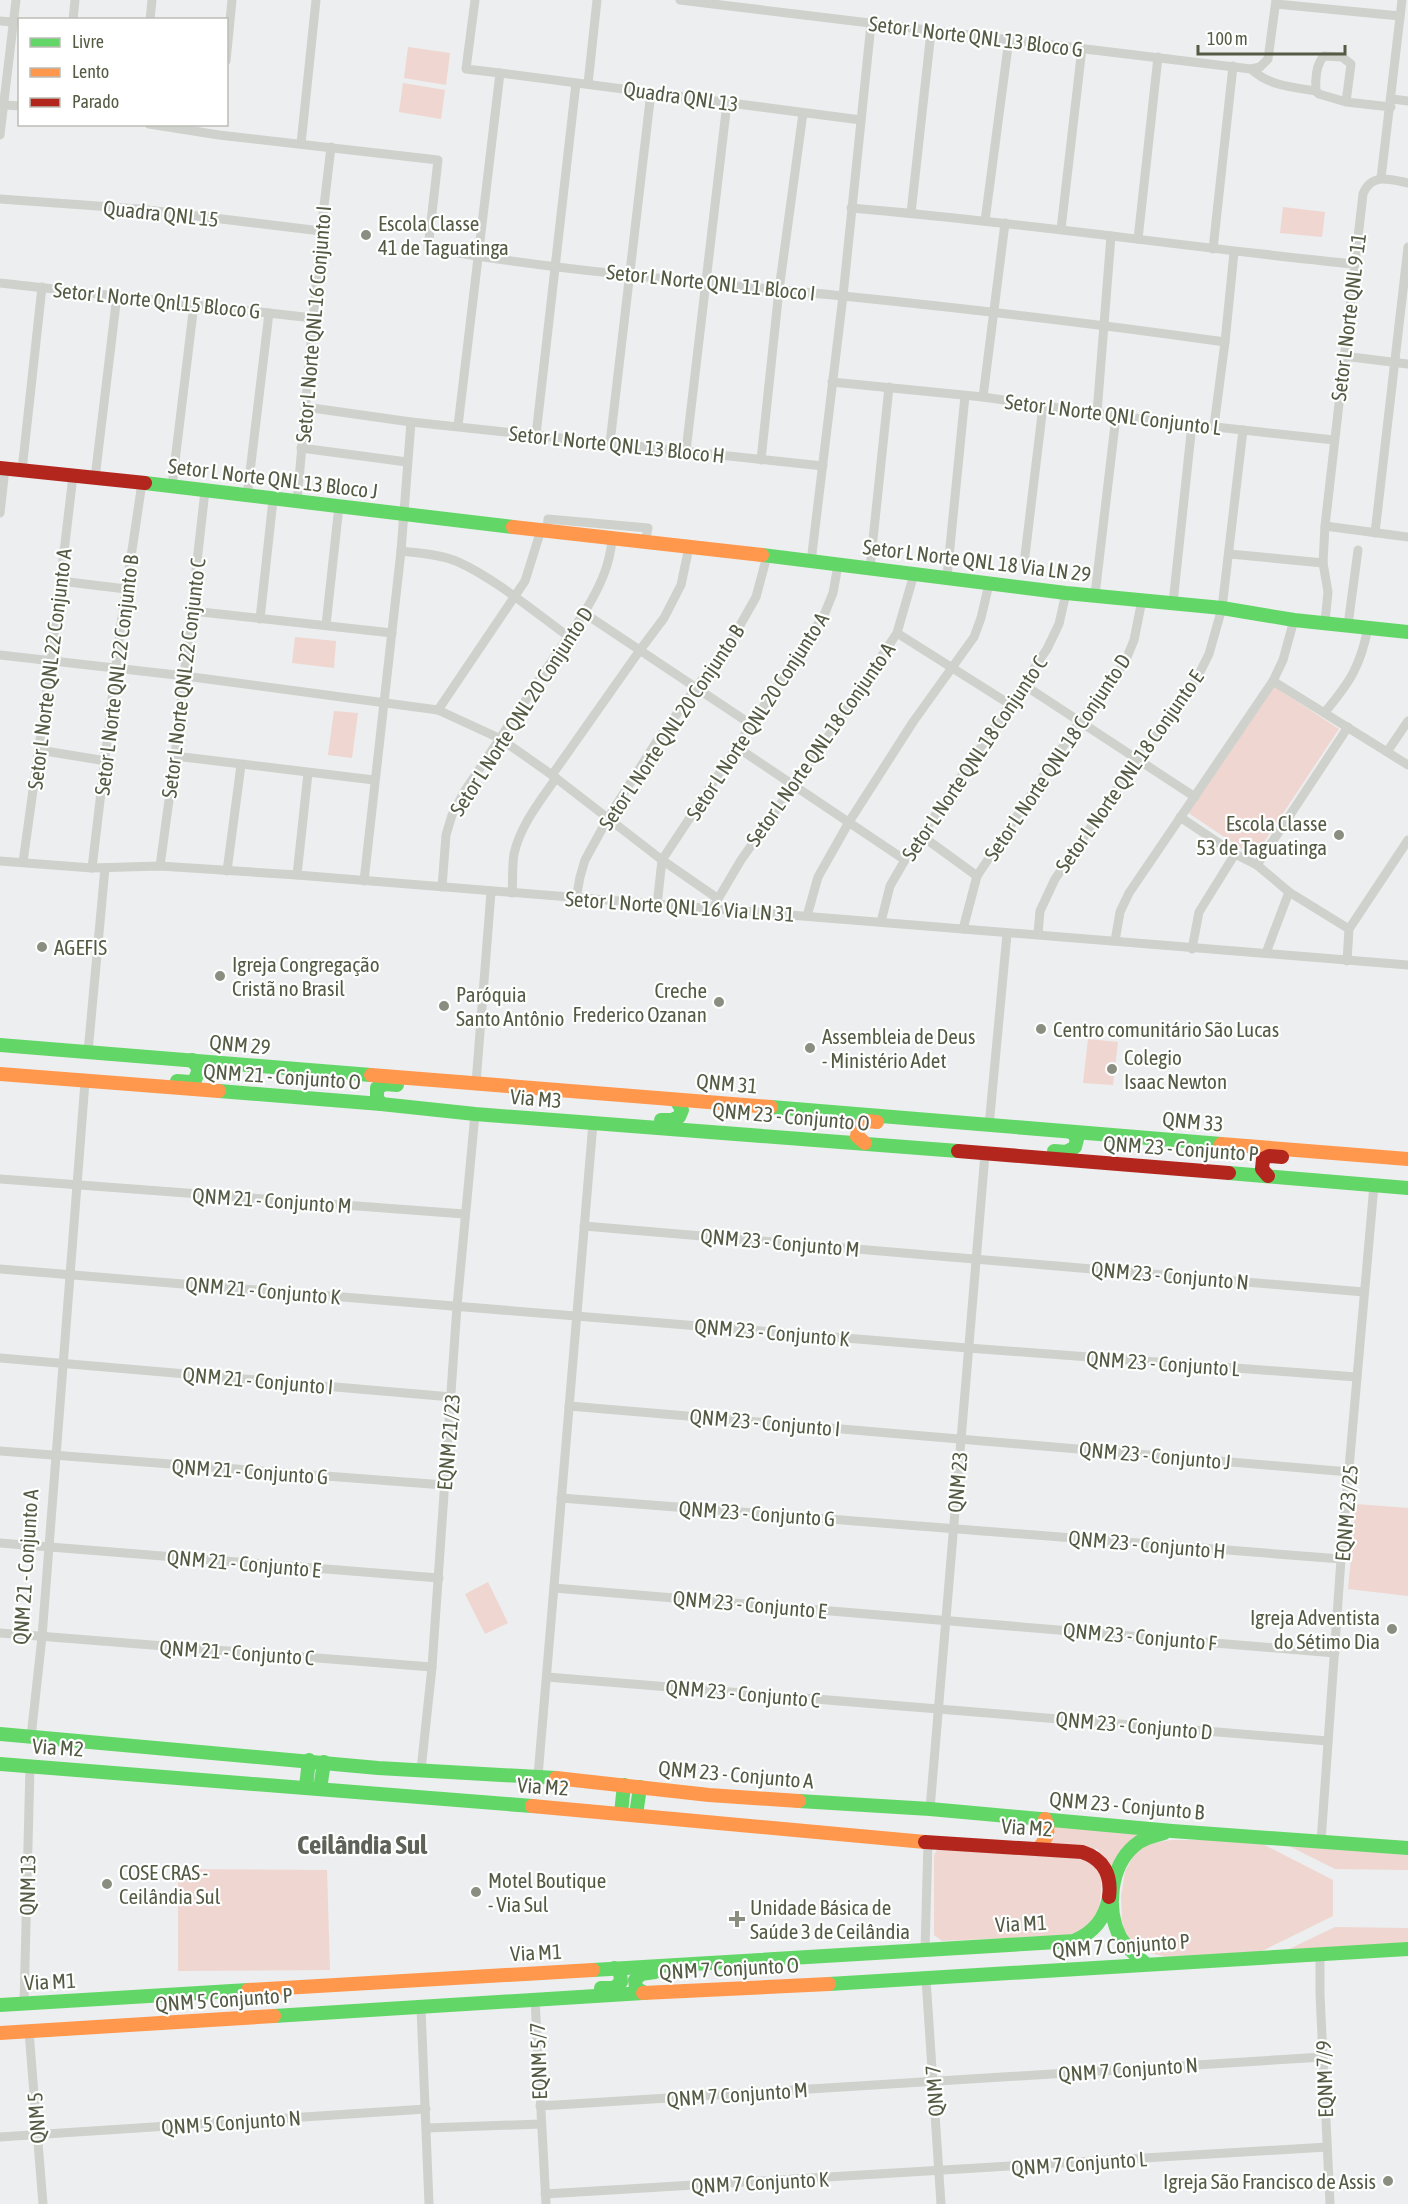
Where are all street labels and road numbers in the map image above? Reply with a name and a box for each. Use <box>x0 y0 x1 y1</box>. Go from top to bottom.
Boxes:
street label: Setor L Norte QNL 13 Bloco G <box>867 11 1085 61</box>
street label: Quadra QNL 13 <box>622 76 740 116</box>
street label: Quadra QNL 15 <box>102 195 220 231</box>
street label: Setor L Norte QNL 16 Conjunto I <box>291 205 335 443</box>
street label: Setor L Norte QNL 9 11 <box>1326 232 1370 402</box>
street label: Setor L Norte QNL 11 Bloco I <box>605 259 817 305</box>
street label: Setor L Norte Qnl15 Bloco G <box>52 277 262 323</box>
street label: Setor L Norte QNL Conjunto L <box>1004 389 1222 439</box>
street label: Setor L Norte QNL 13 Bloco H <box>508 421 726 467</box>
street label: Setor L Norte QNL 13 Bloco J <box>167 453 379 503</box>
street label: Setor L Norte QNL 18 Via LN 29 <box>861 534 1093 586</box>
street label: Setor L Norte QNL 22 Conjunto A <box>22 547 76 791</box>
street label: Setor L Norte QNL 22 Conjunto B <box>89 553 143 797</box>
street label: Setor L Norte QNL 22 Conjunto C <box>156 556 210 799</box>
street label: Setor L Norte QNL 20 Conjunto D <box>445 602 597 820</box>
street label: Setor L Norte QNL 20 Conjunto A <box>681 607 833 824</box>
street label: Setor L Norte QNL 20 Conjunto B <box>593 620 749 834</box>
street label: Setor L Norte QNL 18 Conjunto A <box>741 637 900 850</box>
street label: Setor L Norte QNL 18 Conjunto D <box>979 649 1135 865</box>
street label: Setor L Norte QNL 18 Conjunto C <box>896 651 1052 865</box>
street label: Setor L Norte QNL 18 Conjunto E <box>1050 665 1208 877</box>
street label: Setor L Norte QNL 16 Via LN 31 <box>565 886 795 926</box>
street label: QNM 29 <box>208 1029 272 1059</box>
street label: QNM 21 - Conjunto O <box>202 1059 362 1093</box>
street label: QNM 31 <box>695 1068 759 1098</box>
street label: Via M3 <box>509 1084 563 1112</box>
street label: QNM 23 - Conjunto O <box>711 1097 871 1135</box>
street label: QNM 33 <box>1161 1106 1225 1136</box>
street label: QNM 23 - Conjunto P <box>1102 1131 1260 1165</box>
street label: QNM 21 - Conjunto M <box>192 1182 352 1218</box>
street label: QNM 23 - Conjunto M <box>699 1223 861 1261</box>
street label: QNM 23 - Conjunto N <box>1090 1256 1250 1294</box>
street label: QNM 21 - Conjunto K <box>184 1271 342 1309</box>
street label: QNM 23 - Conjunto K <box>693 1313 851 1351</box>
street label: QNM 23 - Conjunto L <box>1085 1346 1241 1380</box>
street label: QNM 21 - Conjunto I <box>182 1361 334 1399</box>
street label: EQNM 21/23 <box>432 1393 464 1491</box>
street label: QNM 23 - Conjunto I <box>689 1403 841 1441</box>
street label: QNM 23 - Conjunto J <box>1078 1436 1232 1474</box>
street label: QNM 23 <box>942 1450 972 1514</box>
street label: QNM 21 - Conjunto G <box>171 1454 329 1488</box>
street label: EQNM 23/25 <box>1330 1464 1362 1562</box>
street label: QNM 21 - Conjunto A <box>8 1488 42 1646</box>
street label: QNM 23 - Conjunto G <box>678 1496 836 1530</box>
street label: QNM 23 - Conjunto H <box>1067 1525 1227 1563</box>
street label: QNM 21 - Conjunto E <box>166 1544 322 1582</box>
street label: QNM 23 - Conjunto E <box>672 1585 828 1623</box>
street label: QNM 23 - Conjunto F <box>1062 1617 1218 1655</box>
street label: QNM 21 - Conjunto C <box>159 1635 316 1669</box>
street label: QNM 23 - Conjunto C <box>665 1674 822 1712</box>
street label: QNM 23 - Conjunto D <box>1055 1706 1213 1744</box>
street label: Via M2 <box>31 1733 85 1761</box>
street label: QNM 23 - Conjunto A <box>657 1755 815 1793</box>
street label: Via M2 <box>516 1772 570 1800</box>
street label: QNM 23 - Conjunto B <box>1048 1786 1206 1824</box>
street label: Via M2 <box>1000 1813 1054 1841</box>
street label: QNM 13 <box>14 1854 40 1916</box>
street label: Via M1 <box>995 1910 1047 1936</box>
street label: QNM 7 Conjunto P <box>1051 1928 1191 1962</box>
street label: Via M1 <box>510 1939 562 1965</box>
street label: QNM 7 Conjunto O <box>659 1952 799 1984</box>
street label: Via M1 <box>24 1968 76 1994</box>
street label: QNM 5 Conjunto P <box>154 1982 294 2016</box>
street label: EQNM 5/7 <box>525 2022 551 2100</box>
street label: EQNM 7/9 <box>1311 2040 1337 2118</box>
street label: QNM 7 Conjunto N <box>1057 2052 1199 2086</box>
street label: QNM 7 <box>920 2064 948 2118</box>
street label: QNM 7 Conjunto M <box>665 2077 809 2111</box>
street label: QNM 5 <box>22 2091 50 2145</box>
street label: QNM 5 Conjunto N <box>160 2105 302 2139</box>
street label: QNM 7 Conjunto L <box>1010 2146 1148 2180</box>
street label: QNM 7 Conjunto K <box>691 2166 830 2198</box>

